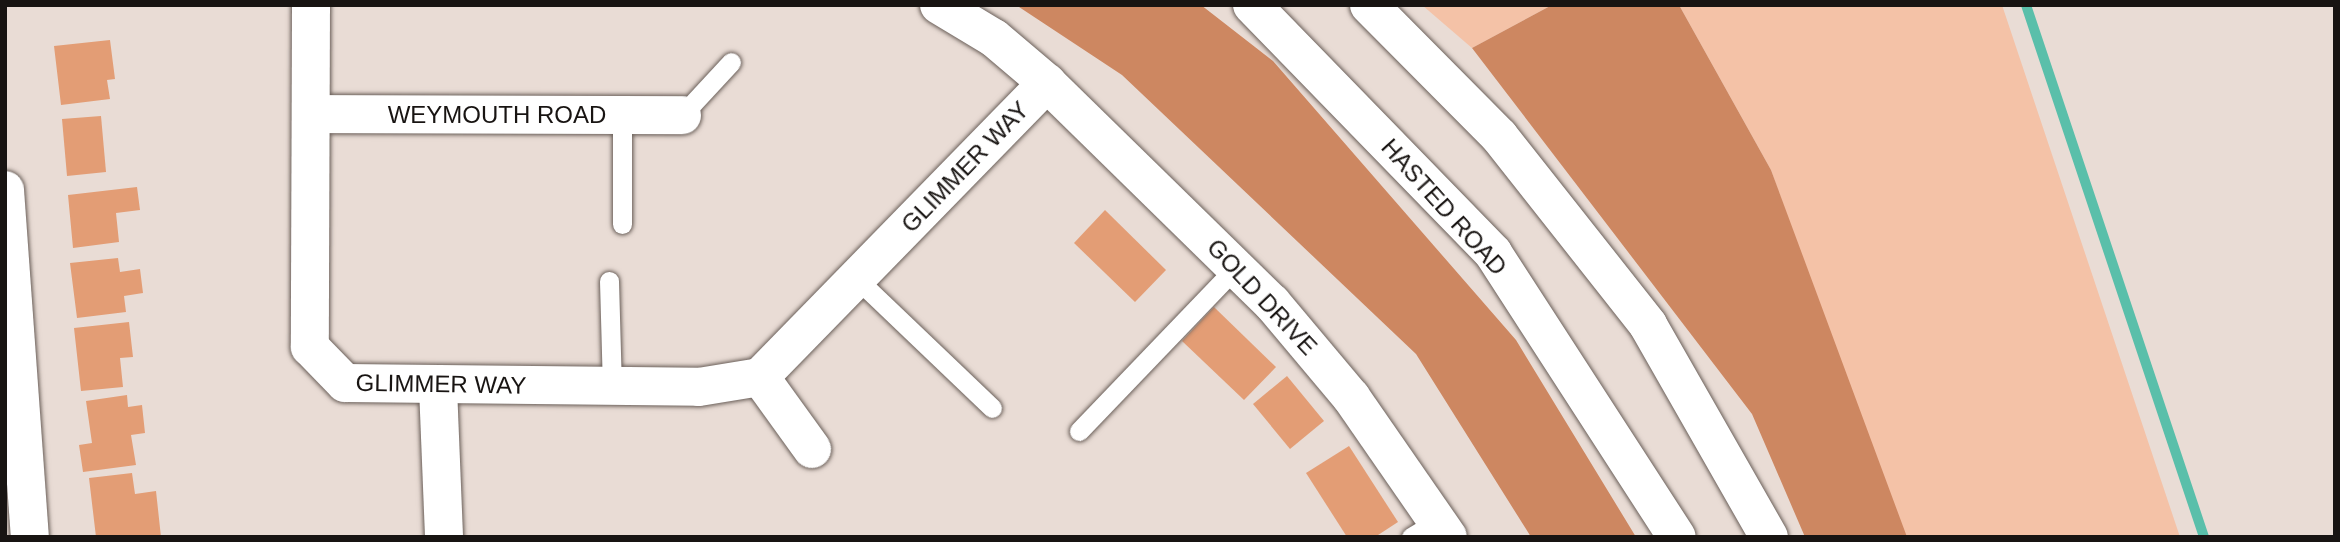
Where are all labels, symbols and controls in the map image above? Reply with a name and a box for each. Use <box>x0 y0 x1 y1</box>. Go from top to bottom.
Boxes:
street label: GLIMMER WAY <box>895 96 1035 238</box>
street label: WEYMOUTH ROAD <box>388 101 606 129</box>
street label: HASTED ROAD <box>1375 133 1513 281</box>
street label: GOLD DRIVE <box>1201 233 1323 361</box>
street label: GLIMMER WAY <box>355 368 527 400</box>

